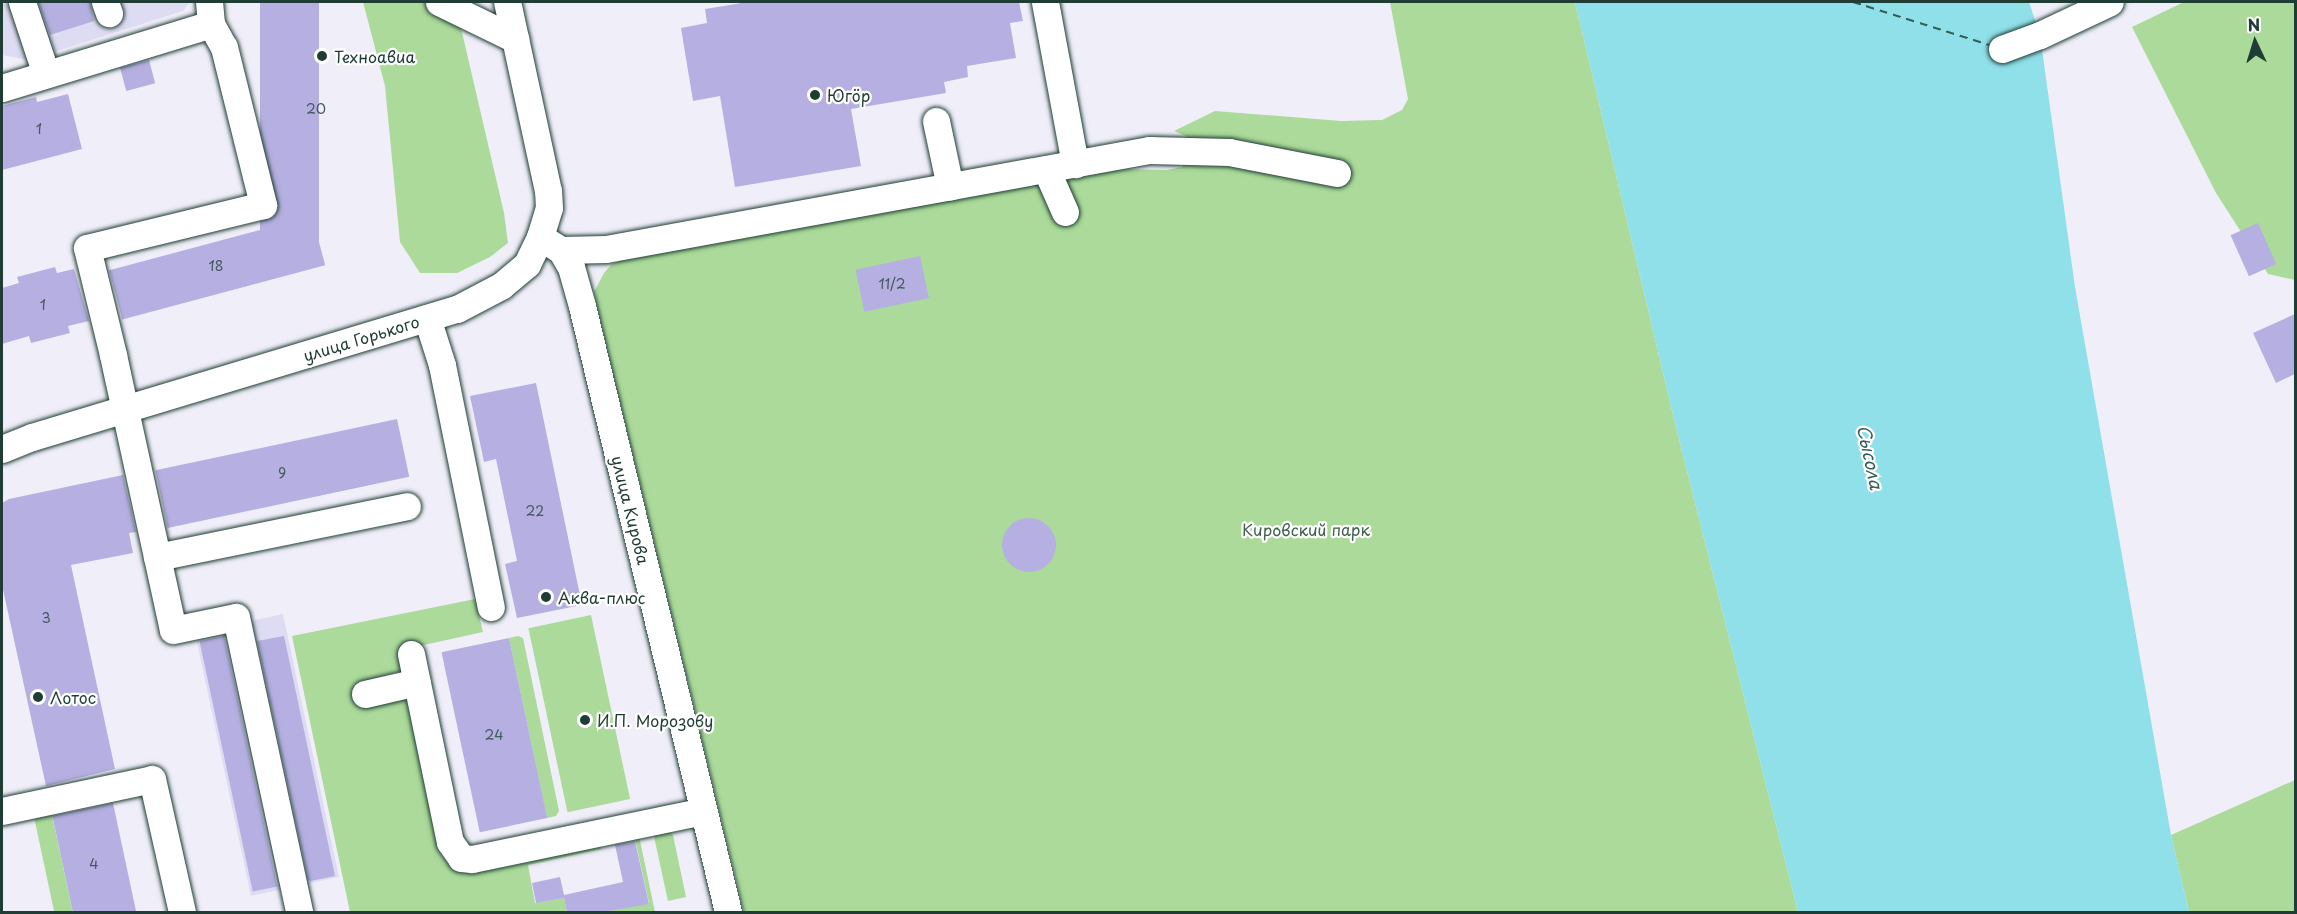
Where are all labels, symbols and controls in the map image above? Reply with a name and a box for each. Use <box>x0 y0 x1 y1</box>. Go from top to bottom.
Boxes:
north arrow <box>2225 12 2285 72</box>
text: N <box>2247 12 2261 36</box>
place label: Техноавиа <box>334 46 415 66</box>
marker: Техноавиа <box>315 49 329 63</box>
place label: Югöр <box>827 85 870 105</box>
marker: Югöр <box>808 88 822 102</box>
house number: 20 <box>306 101 326 117</box>
house number: 1 <box>36 121 42 137</box>
house number: 18 <box>208 258 224 274</box>
house number: 11/2 <box>878 276 906 292</box>
house number: 1 <box>40 297 46 313</box>
street label: улица Горького <box>300 311 422 365</box>
water label: Сысола <box>1853 423 1887 491</box>
street label: улица Кирова <box>608 453 654 567</box>
house number: 9 <box>278 465 286 481</box>
house number: 22 <box>526 503 544 519</box>
park label: Кировский парк <box>1242 519 1370 539</box>
place label: Аква-плюс <box>558 587 645 607</box>
marker: Аква-плюс <box>539 590 553 604</box>
house number: 3 <box>41 610 51 626</box>
place label: Лотос <box>50 687 96 707</box>
marker: Лотос <box>31 690 45 704</box>
place label: И.П. Морозову <box>597 710 714 730</box>
marker: И.П. Морозову <box>578 713 592 727</box>
house number: 24 <box>485 727 503 743</box>
house number: 4 <box>89 856 99 872</box>

